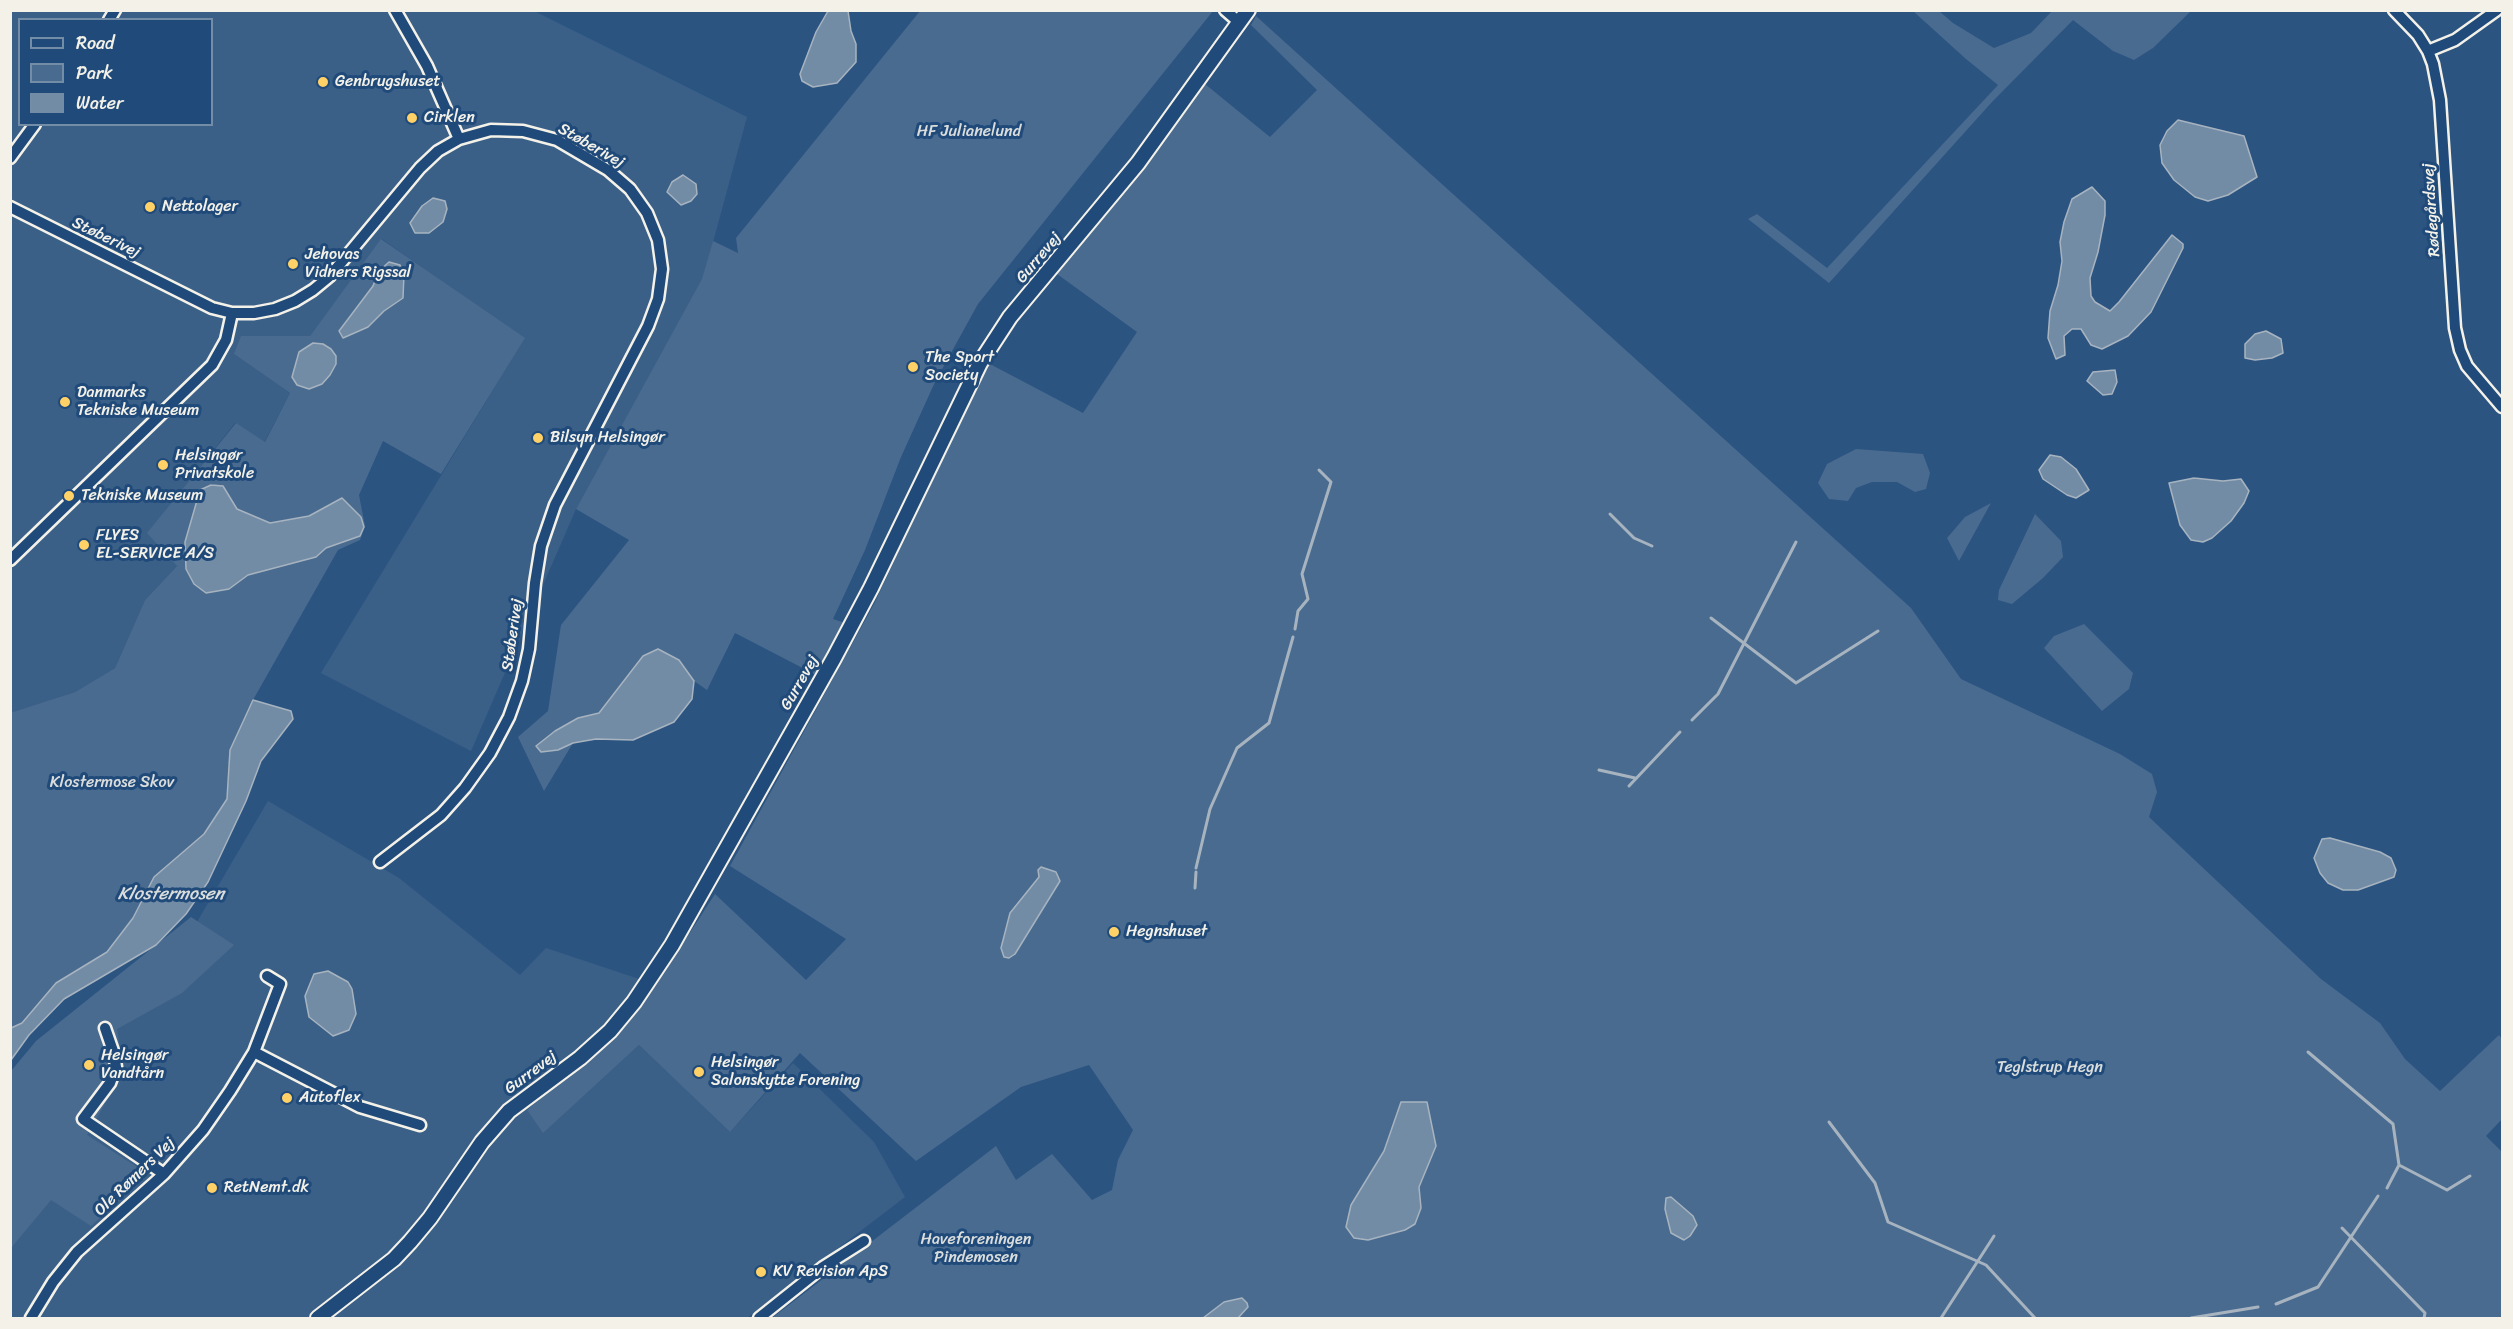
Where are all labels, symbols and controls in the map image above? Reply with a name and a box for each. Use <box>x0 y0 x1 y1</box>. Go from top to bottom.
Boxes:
legend <box>18 18 213 126</box>
text: Road <box>76 27 115 59</box>
text: Park <box>76 57 113 89</box>
place label: Genbrugshuset <box>335 72 440 92</box>
marker: Genbrugshuset <box>316 75 330 89</box>
text: Water <box>76 87 123 119</box>
place label: Cirklen <box>424 108 475 128</box>
marker: Cirklen <box>405 111 419 125</box>
street label: Støberivej <box>554 119 628 173</box>
park label: HF Julianelund <box>917 122 1021 142</box>
street label: Rødegårdsvej <box>2419 163 2445 257</box>
place label: Nettolager <box>162 197 238 217</box>
marker: Nettolager <box>143 200 157 214</box>
street label: Støberivej <box>69 213 143 263</box>
street label: Gurrevej <box>1012 229 1066 287</box>
place label: Jehovas Vidners Rigssal <box>305 245 411 283</box>
marker: Jehovas Vidners Rigssal <box>286 257 300 271</box>
place label: The Sport Society <box>925 348 994 386</box>
marker: The Sport Society <box>906 360 920 374</box>
place label: Danmarks Tekniske Museum <box>77 383 199 421</box>
marker: Danmarks Tekniske Museum <box>58 395 72 409</box>
place label: Bilsyn Helsingør <box>550 428 665 448</box>
marker: Bilsyn Helsingør <box>531 431 545 445</box>
place label: Helsingør Privatskole <box>175 446 254 484</box>
marker: Helsingør Privatskole <box>156 458 170 472</box>
place label: Tekniske Museum <box>81 486 203 506</box>
marker: Tekniske Museum <box>62 489 76 503</box>
place label: FLYES EL-SERVICE A/S <box>96 526 214 564</box>
marker: FLYES EL-SERVICE A/S <box>77 538 91 552</box>
street label: Støberivej <box>498 597 528 673</box>
street label: Gurrevej <box>777 652 823 714</box>
park label: Klostermose Skov <box>50 773 174 793</box>
water label: Klostermosen <box>118 883 224 905</box>
place label: Hegnshuset <box>1126 922 1207 942</box>
marker: Hegnshuset <box>1107 925 1121 939</box>
place label: Helsingør Vandtårn <box>101 1046 168 1084</box>
street label: Gurrevej <box>501 1047 561 1099</box>
place label: Helsingør Salonskytte Forening <box>711 1053 860 1091</box>
marker: Helsingør Vandtårn <box>82 1058 96 1072</box>
park label: Teglstrup Hegn <box>1997 1058 2103 1078</box>
marker: Helsingør Salonskytte Forening <box>692 1065 706 1079</box>
place label: Autoflex <box>299 1088 361 1108</box>
marker: Autoflex <box>280 1091 294 1105</box>
street label: Ole Rømers Vej <box>91 1134 179 1220</box>
place label: RetNemt.dk <box>224 1178 309 1198</box>
marker: RetNemt.dk <box>205 1181 219 1195</box>
park label: Haveforeningen Pindemosen <box>921 1230 1031 1268</box>
place label: KV Revision ApS <box>773 1262 888 1282</box>
marker: KV Revision ApS <box>754 1265 768 1279</box>

